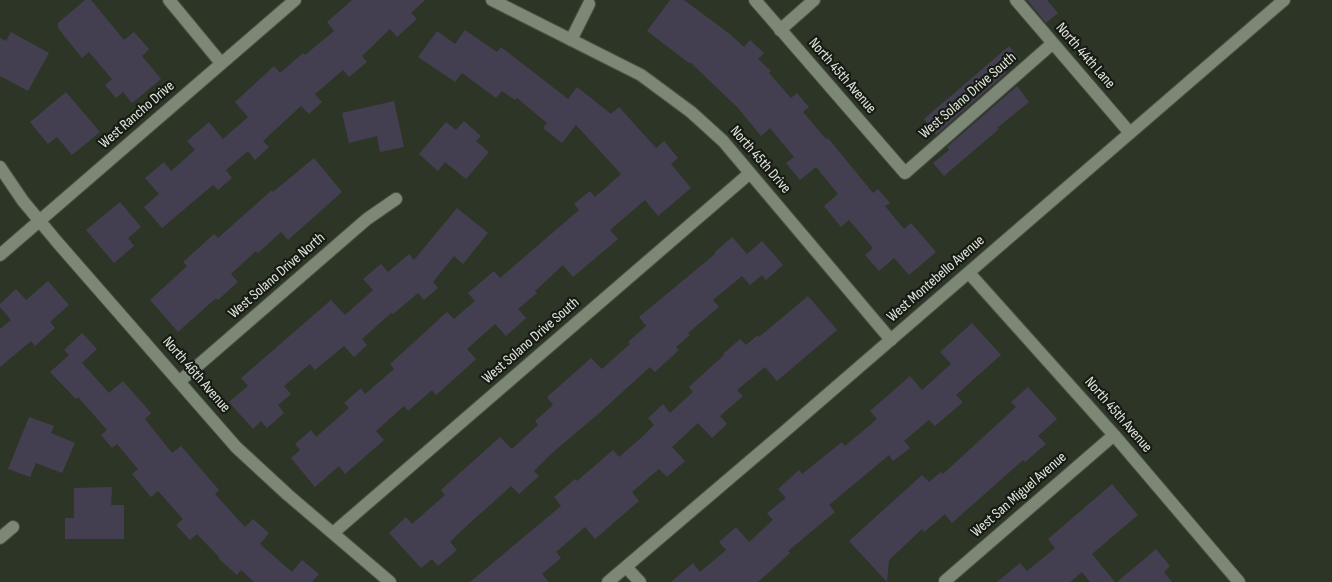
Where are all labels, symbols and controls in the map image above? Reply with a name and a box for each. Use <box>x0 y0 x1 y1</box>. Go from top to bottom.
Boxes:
street label: North 44th Lane <box>1051 19 1119 93</box>
street label: North 45th Avenue <box>804 35 880 117</box>
street label: West Solano Drive South <box>916 49 1020 143</box>
street label: West Rancho Drive <box>96 77 178 153</box>
street label: North 45th Drive <box>726 123 794 197</box>
street label: West Solano Drive North <box>225 229 329 323</box>
street label: West Montebello Avenue <box>884 232 988 326</box>
street label: West Solano Drive South <box>479 294 583 388</box>
street label: North 46th Avenue <box>158 333 234 417</box>
street label: North 45th Avenue <box>1080 374 1156 456</box>
street label: West San Miguel Avenue <box>968 449 1070 541</box>

